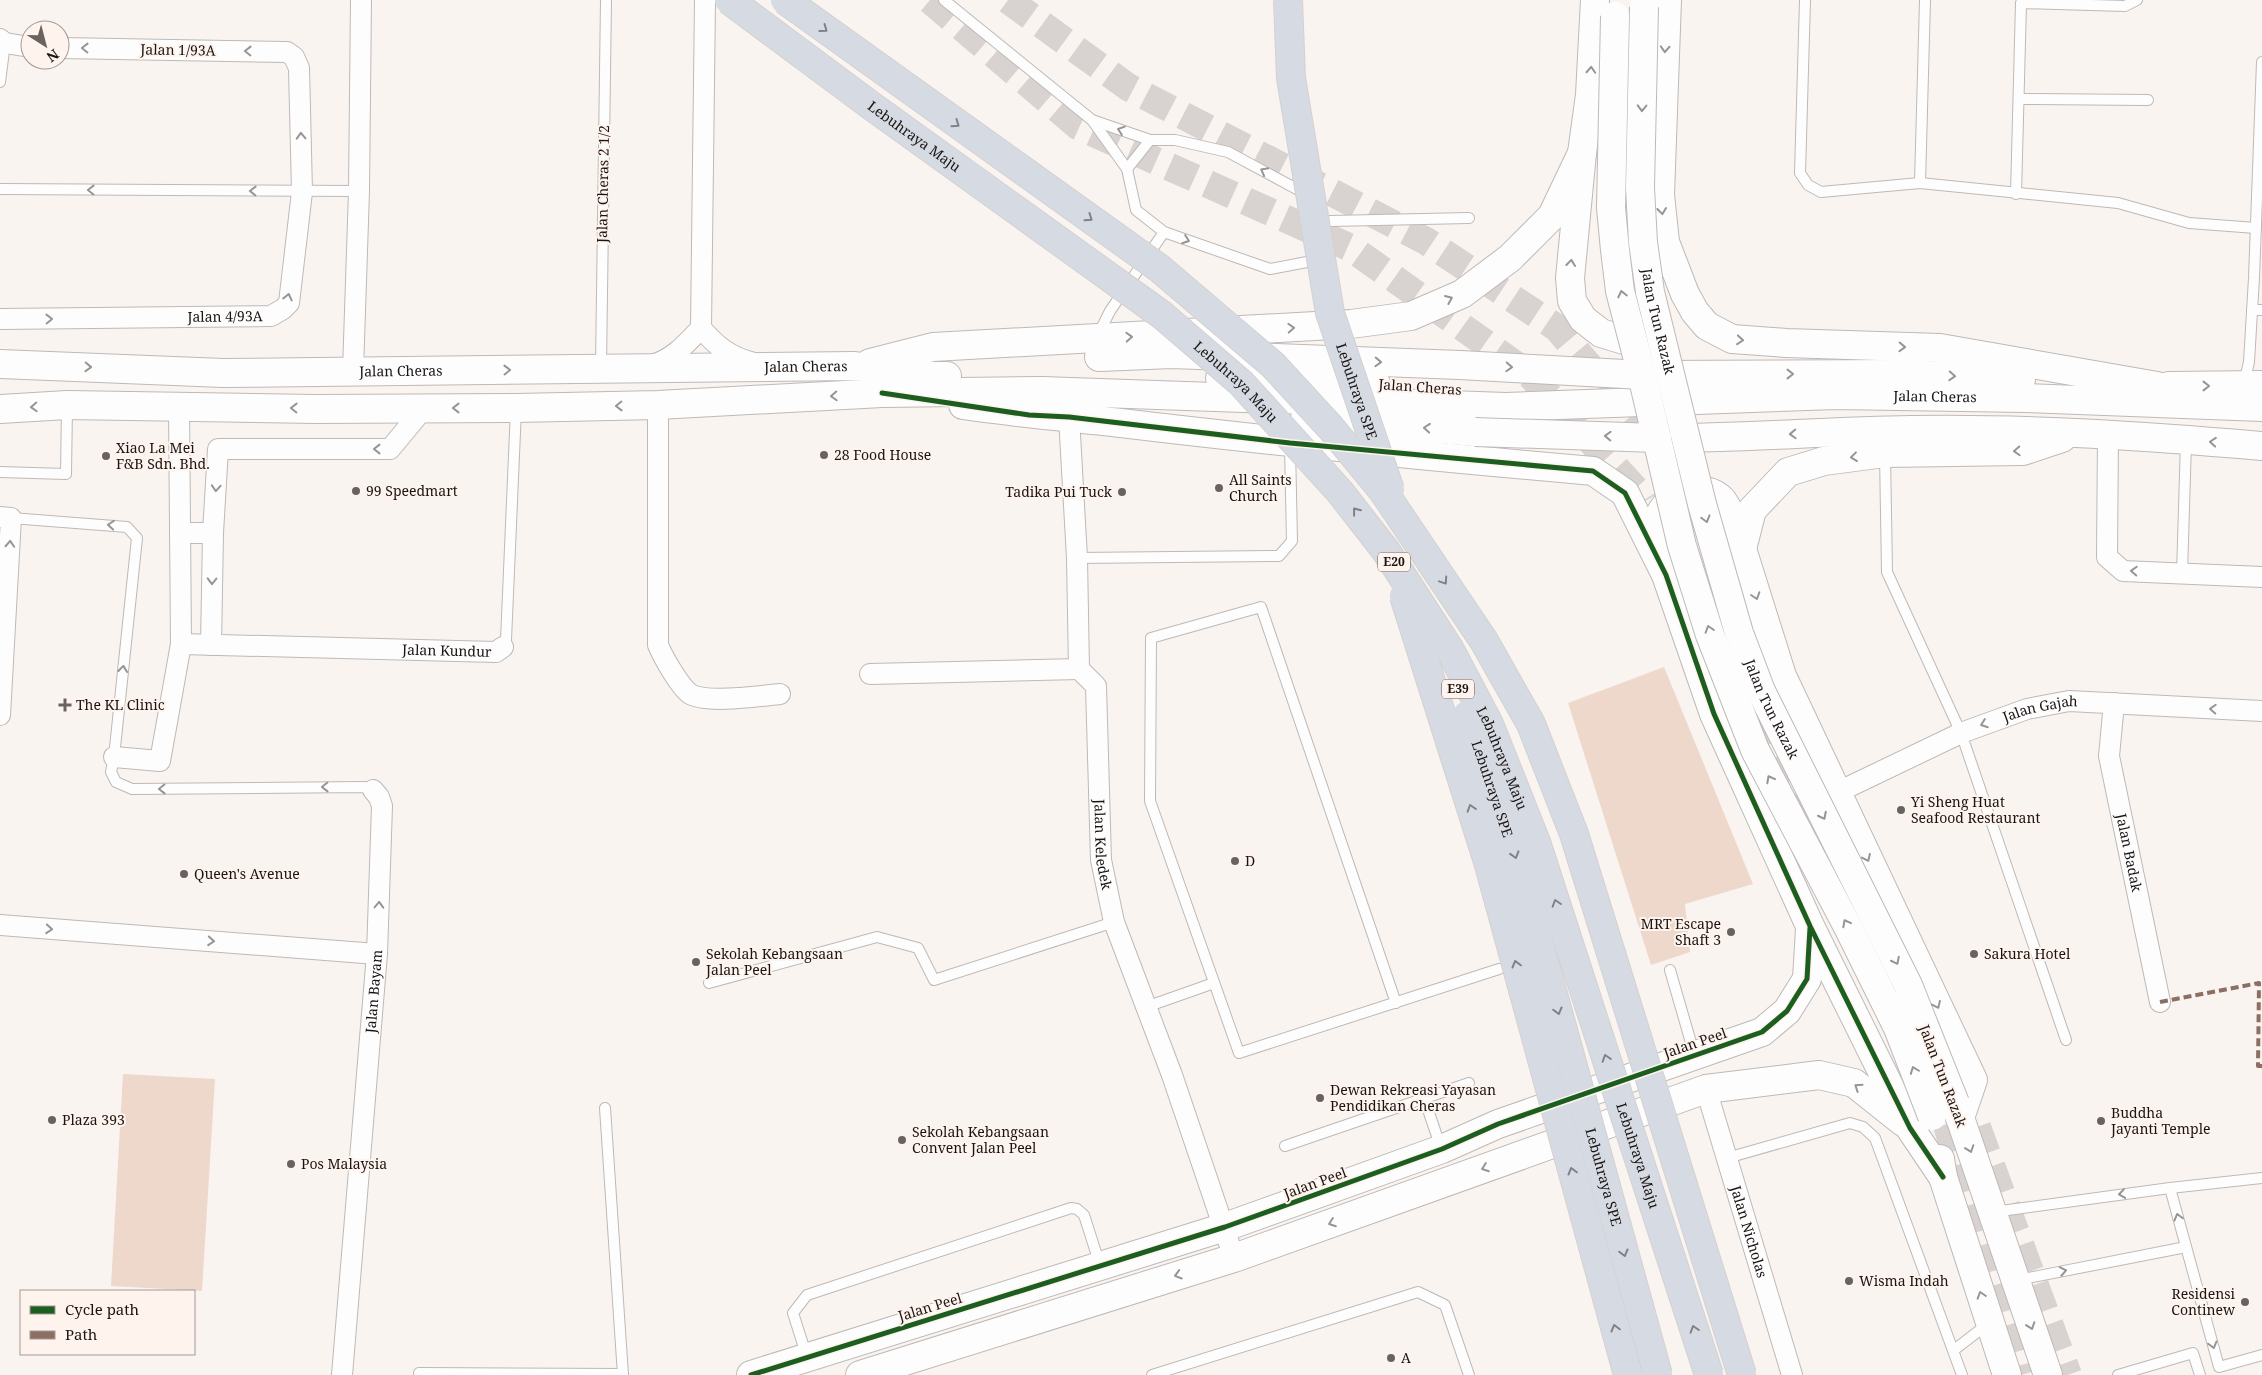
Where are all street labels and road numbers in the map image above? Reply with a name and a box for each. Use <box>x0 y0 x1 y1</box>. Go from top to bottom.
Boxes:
street label: Jalan 1/93A <box>139 39 216 60</box>
street label: Lebuhraya Maju <box>864 96 965 176</box>
street label: Jalan Cheras 2 1/2 <box>592 125 613 244</box>
street label: Jalan Tun Razak <box>1638 266 1680 377</box>
street label: Jalan 4/93A <box>186 306 263 326</box>
street label: Lebuhraya Maju <box>1190 336 1282 426</box>
street label: Lebuhraya SPE <box>1332 340 1382 442</box>
street label: Jalan Cheras <box>763 356 848 376</box>
street label: Jalan Cheras <box>358 361 443 381</box>
street label: Jalan Cheras <box>1377 374 1462 399</box>
street label: Jalan Cheras <box>1892 386 1977 406</box>
road number: E20 <box>1378 552 1410 572</box>
street label: Jalan Kundur <box>401 640 492 661</box>
street label: Jalan Tun Razak <box>1740 655 1804 763</box>
road number: E39 <box>1442 680 1474 699</box>
street label: Jalan Gajah <box>1999 691 2078 726</box>
street label: Lebuhraya Maju <box>1472 703 1532 813</box>
street label: Lebuhraya SPE <box>1467 738 1518 840</box>
street label: Jalan Keledek <box>1090 798 1117 892</box>
street label: Jalan Badak <box>2112 811 2147 894</box>
street label: Jalan Bayam <box>360 949 386 1035</box>
street label: Jalan Tun Razak <box>1915 1021 1972 1130</box>
street label: Jalan Peel <box>1660 1023 1730 1063</box>
street label: Lebuhraya Maju <box>1612 1100 1664 1211</box>
street label: Lebuhraya SPE <box>1581 1126 1627 1228</box>
street label: Jalan Peel <box>1280 1162 1349 1203</box>
street label: Jalan Nicholas <box>1726 1182 1772 1280</box>
street label: Jalan Peel <box>895 1288 965 1325</box>

